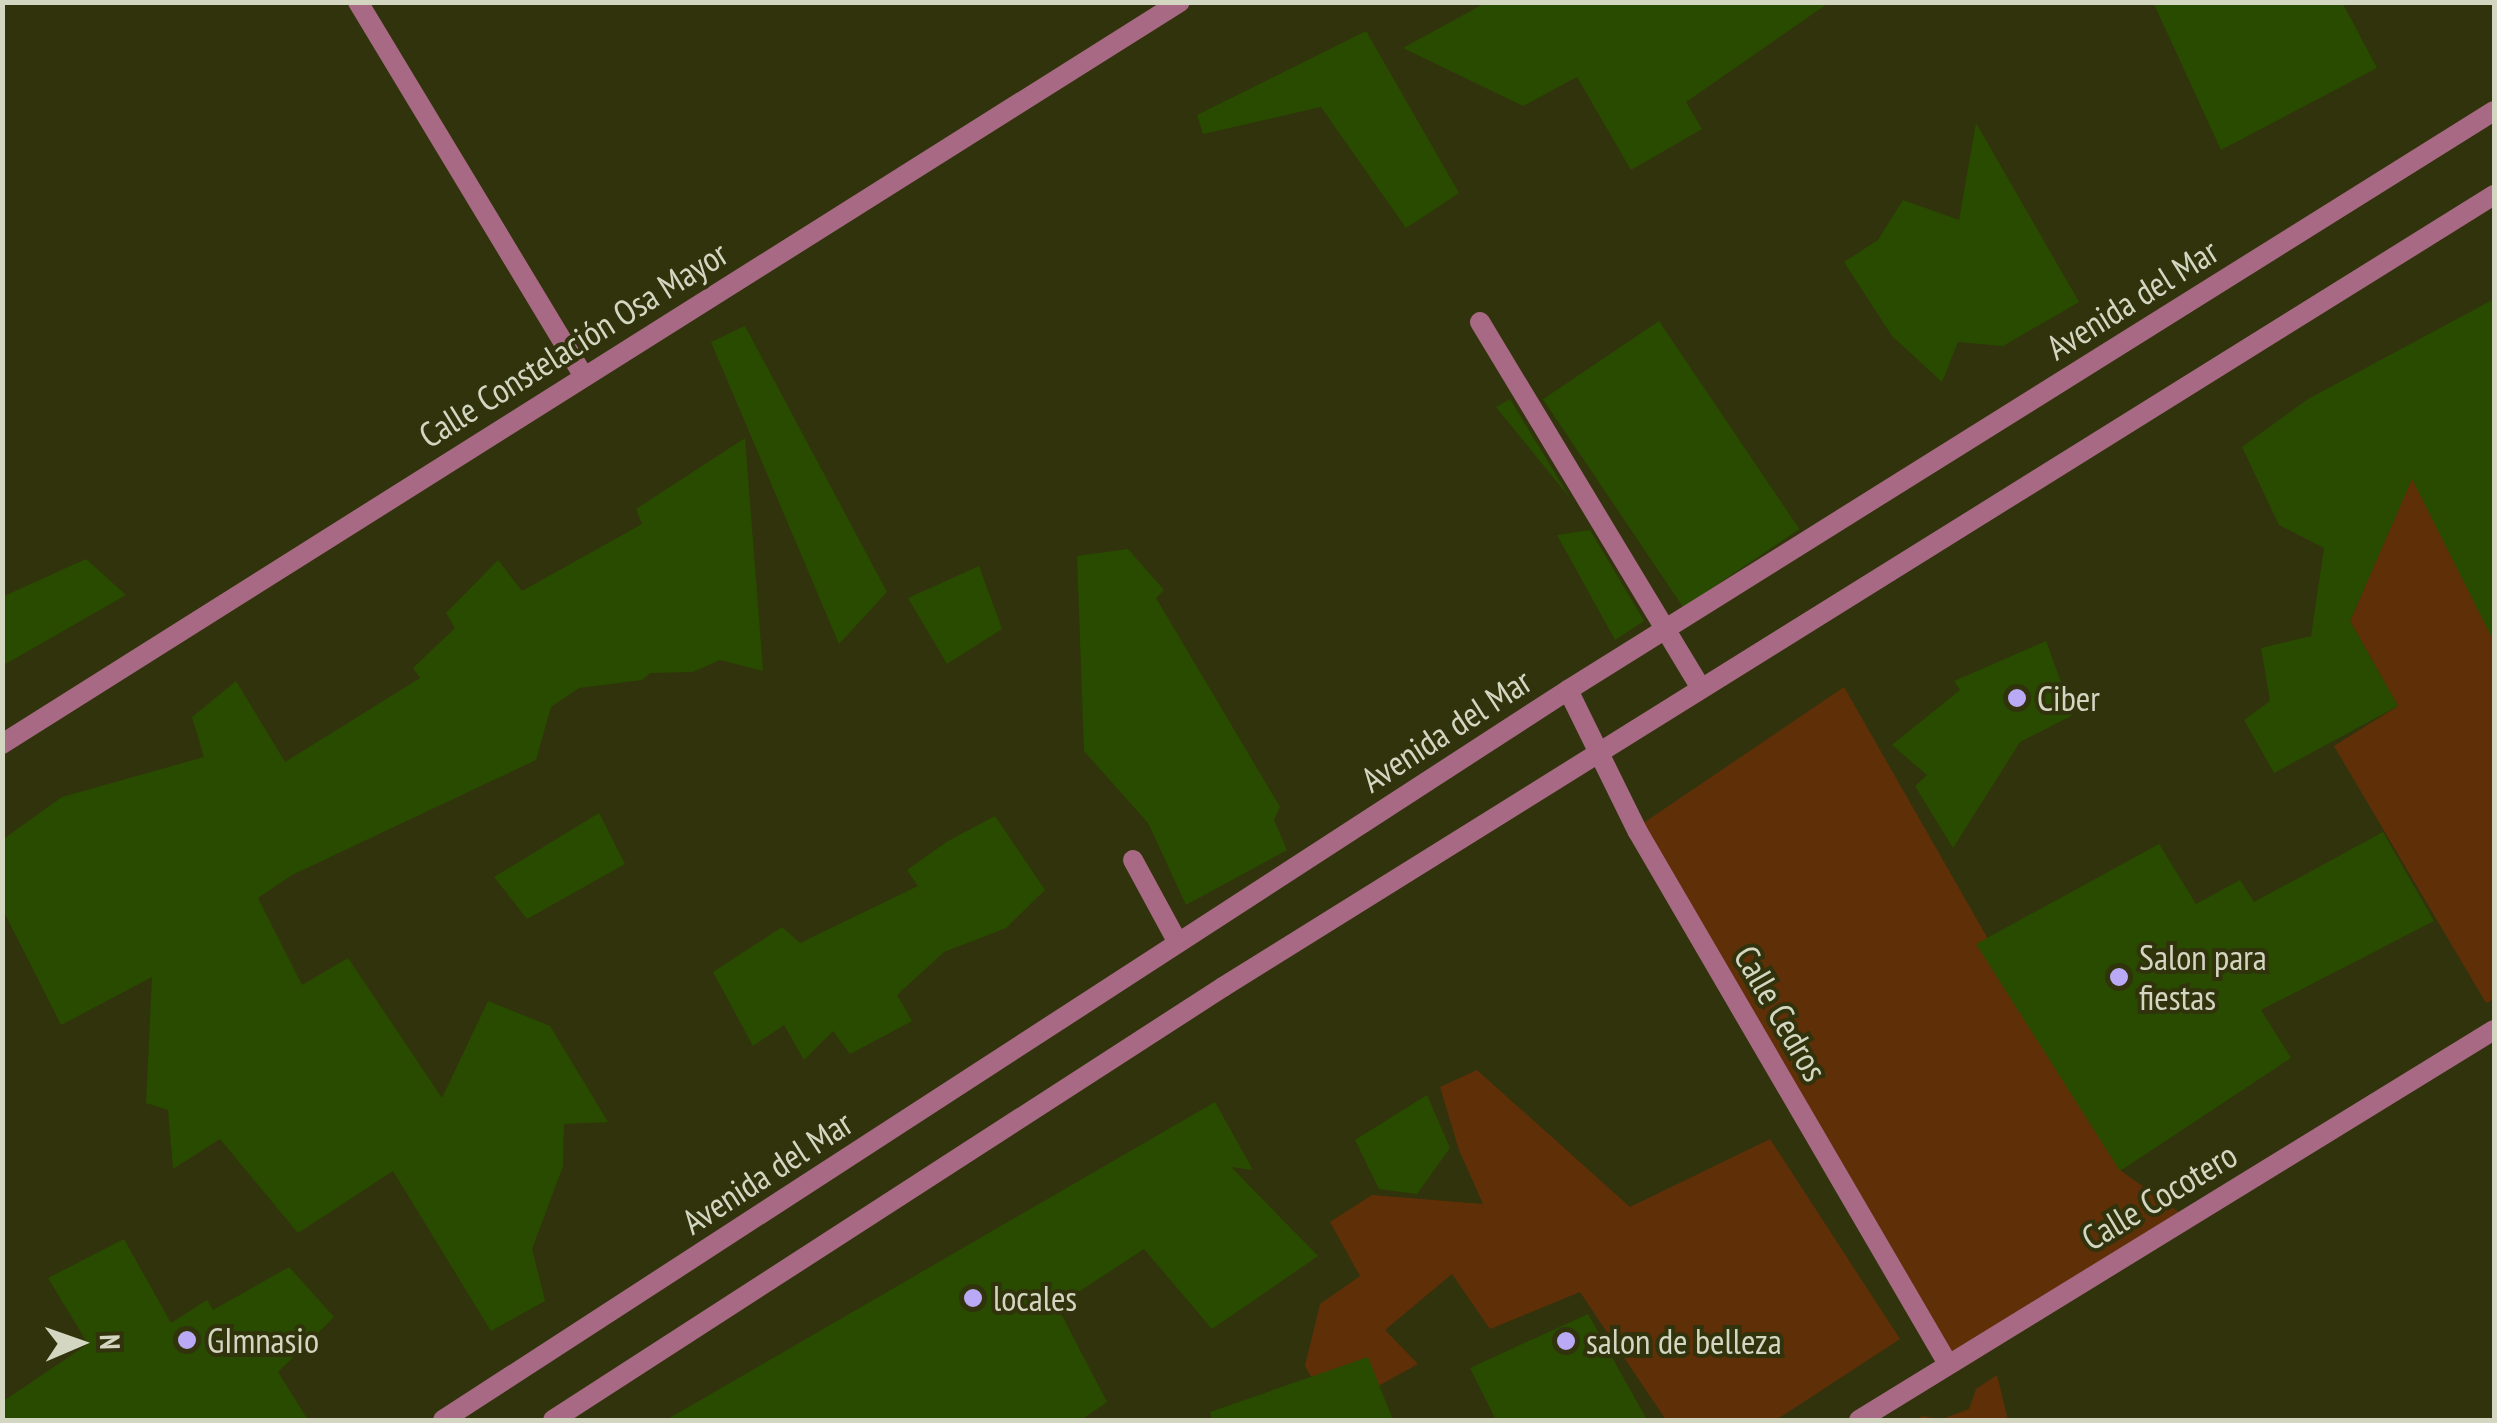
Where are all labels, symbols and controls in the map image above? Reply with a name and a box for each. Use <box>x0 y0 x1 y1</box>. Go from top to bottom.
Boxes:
street label: Avenida del Mar <box>2039 230 2225 368</box>
street label: Calle Constelación Osa Mayor <box>411 232 735 456</box>
street label: Avenida del Mar <box>1353 660 1539 800</box>
place label: Ciber <box>2037 677 2100 719</box>
marker: Ciber <box>2006 687 2028 709</box>
place label: Salon para fiestas <box>2139 936 2267 1018</box>
street label: Calle Cedros <box>1726 938 1836 1088</box>
marker: Salon para fiestas <box>2108 966 2130 988</box>
street label: Avenida del Mar <box>674 1102 860 1242</box>
street label: Calle Cocotero <box>2074 1133 2244 1259</box>
place label: locales <box>993 1277 1077 1319</box>
marker: locales <box>962 1287 984 1309</box>
north arrow <box>30 1293 130 1393</box>
place label: GImnasio <box>207 1319 319 1361</box>
place label: salon de belleza <box>1586 1320 1782 1362</box>
marker: GImnasio <box>176 1329 198 1351</box>
marker: salon de belleza <box>1555 1330 1577 1352</box>
text: N <box>92 1334 129 1350</box>

